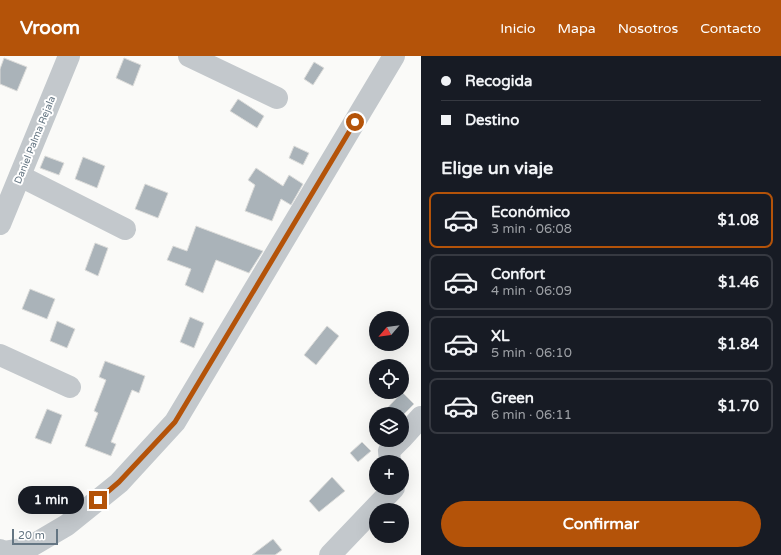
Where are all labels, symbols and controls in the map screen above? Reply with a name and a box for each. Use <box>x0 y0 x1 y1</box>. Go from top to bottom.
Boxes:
text: Vroom <box>20 17 80 39</box>
text: Inicio <box>500 20 536 37</box>
text: Mapa <box>558 20 596 37</box>
text: Nosotros <box>618 20 678 37</box>
text: Contacto <box>700 20 761 37</box>
text: Recogida <box>465 72 532 90</box>
street label: Daniel Palma Rejala <box>12 94 58 186</box>
text: Destino <box>465 111 519 129</box>
route start <box>346 113 364 131</box>
text: Elige un viaje <box>441 157 553 179</box>
icon: car <box>443 202 479 238</box>
text: Económico <box>491 203 570 221</box>
text: $1.08 <box>718 211 759 229</box>
text: 3 min · 06:08 <box>491 221 572 237</box>
icon: car <box>443 264 479 300</box>
text: Confort <box>491 265 545 283</box>
text: $1.46 <box>718 273 759 291</box>
text: 4 min · 06:09 <box>491 283 572 299</box>
north arrow <box>369 311 409 351</box>
map controls <box>369 311 409 543</box>
icon: car <box>443 326 479 362</box>
text: XL <box>491 327 510 345</box>
text: $1.84 <box>718 335 759 353</box>
text: 5 min · 06:10 <box>491 345 572 361</box>
button: locate <box>369 359 409 399</box>
icon: car <box>443 388 479 424</box>
text: Green <box>491 389 534 407</box>
text: $1.70 <box>718 397 759 415</box>
button: layers <box>369 407 409 447</box>
text: 6 min · 06:11 <box>491 407 572 423</box>
button: + <box>369 455 409 495</box>
callout: 1 min <box>18 486 84 514</box>
route end <box>89 491 107 509</box>
text: 1 min <box>34 492 68 508</box>
button: Confirmar <box>441 501 761 547</box>
button: − <box>369 503 409 543</box>
scale bar <box>12 527 58 546</box>
text: 20 m <box>18 529 45 542</box>

